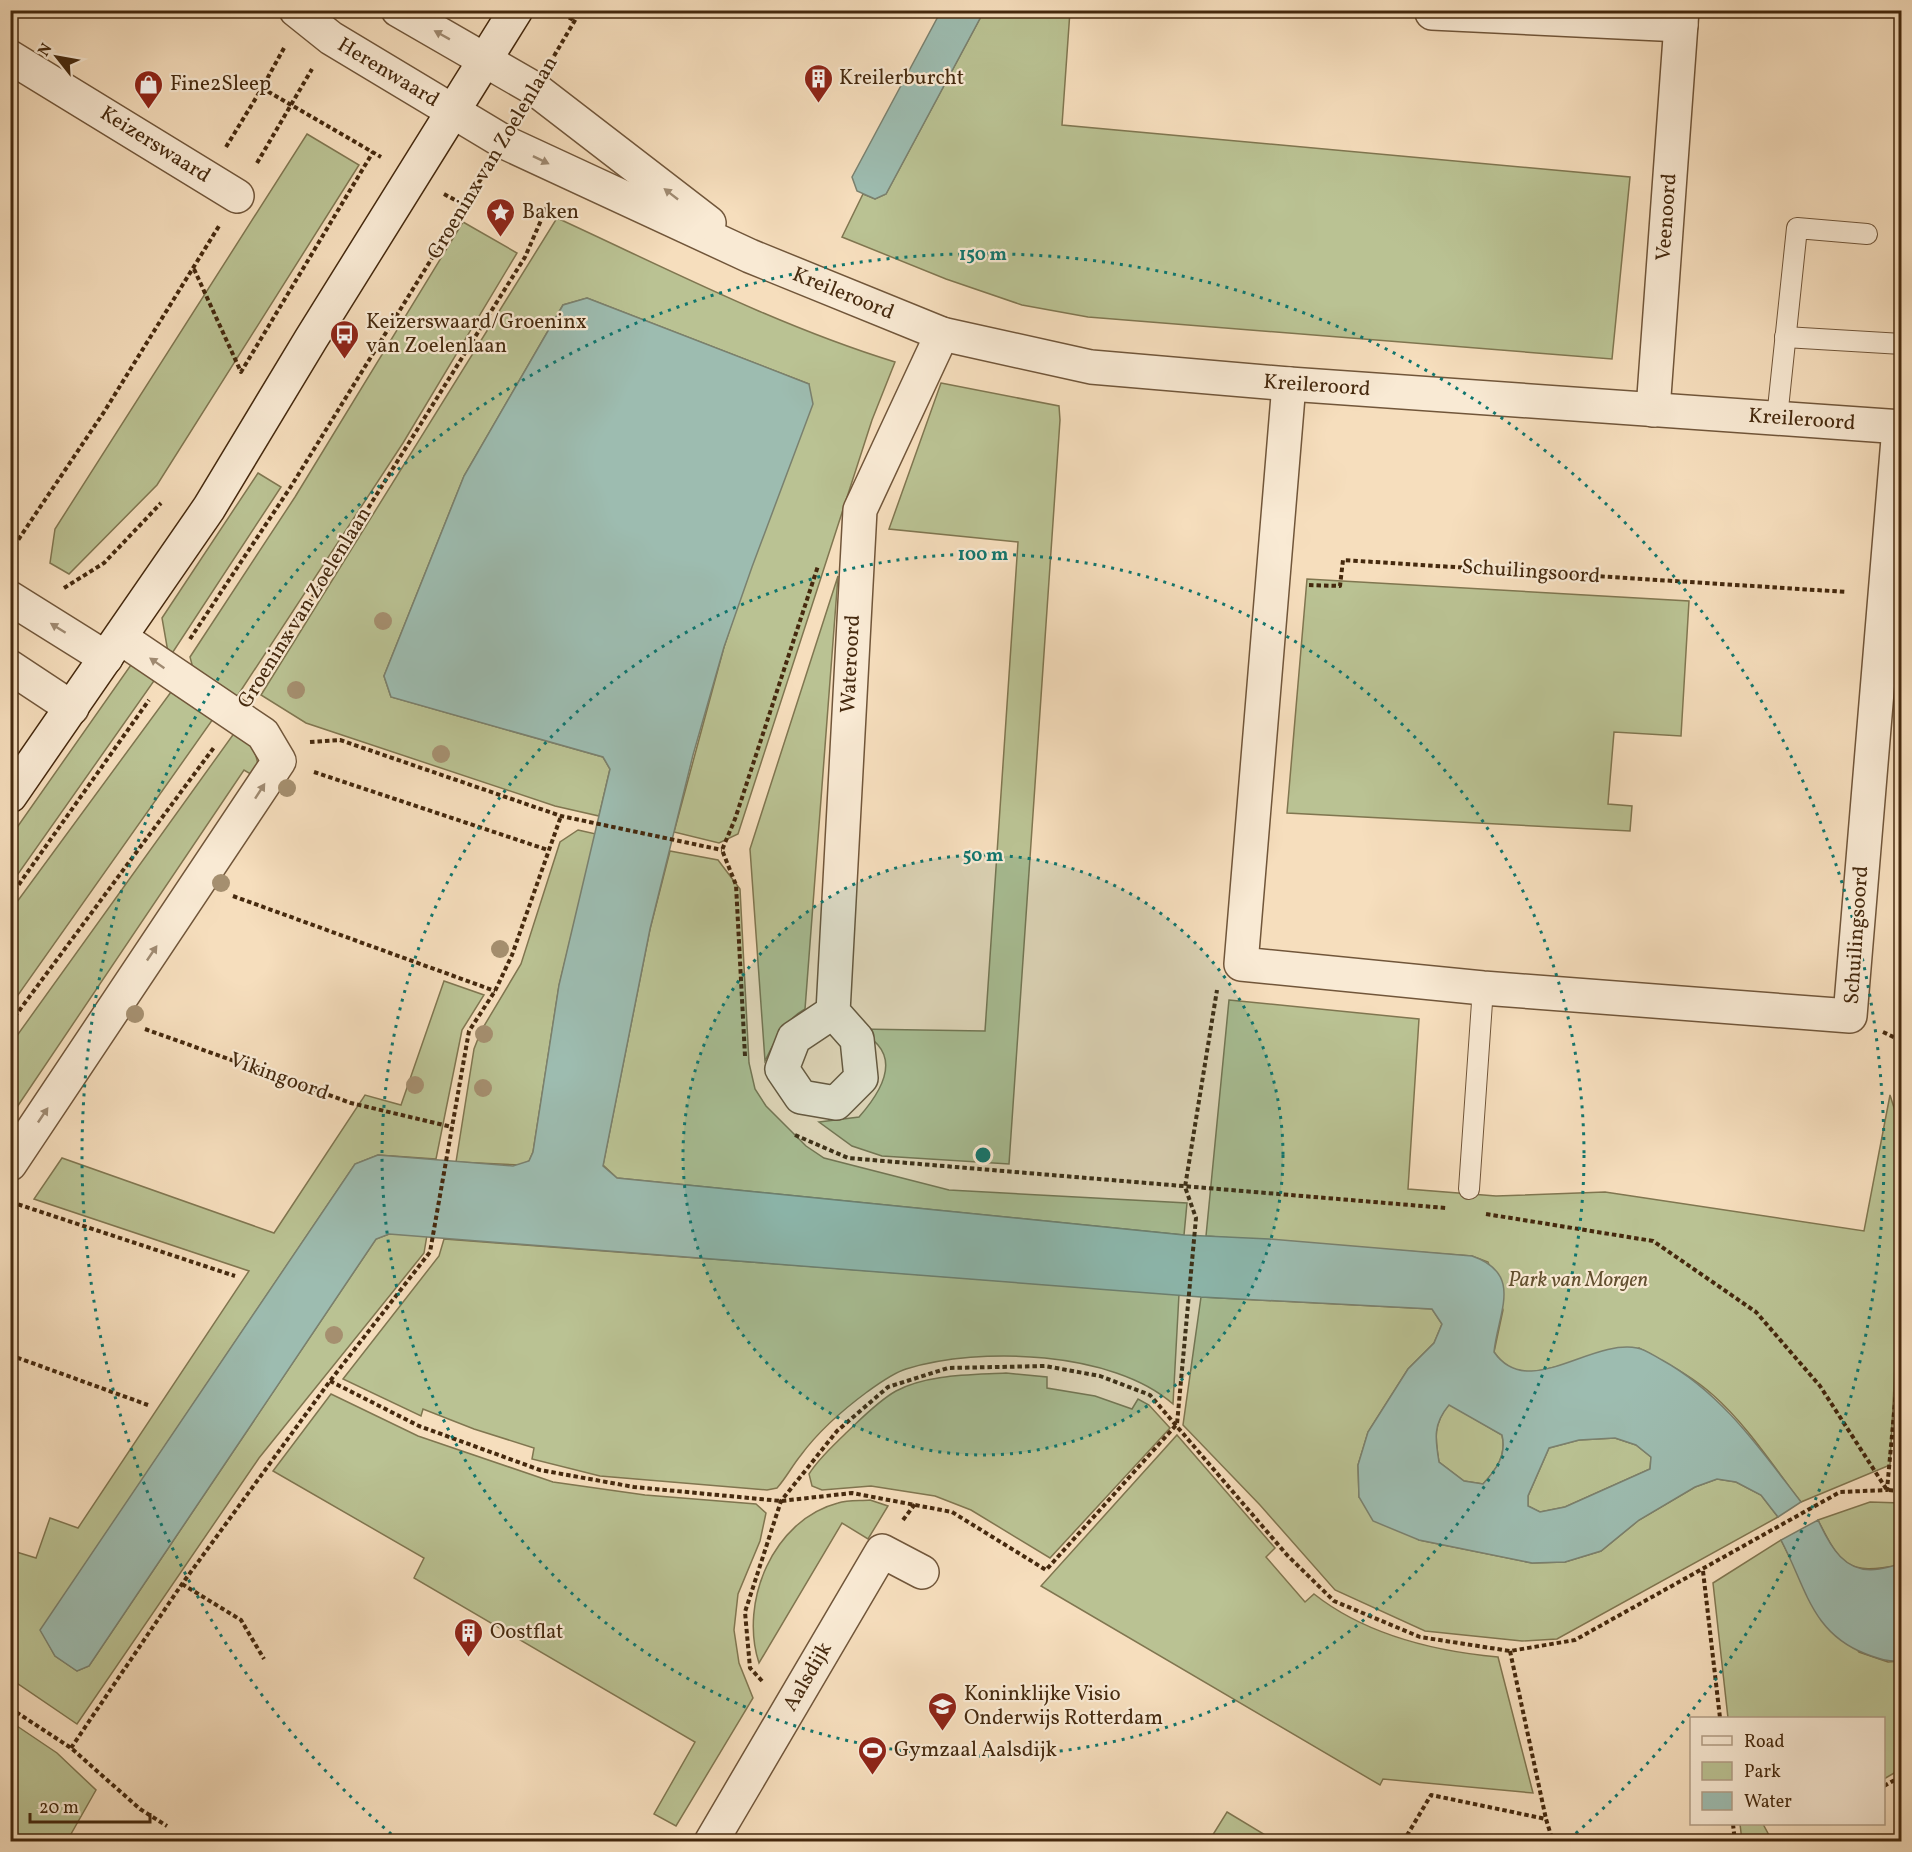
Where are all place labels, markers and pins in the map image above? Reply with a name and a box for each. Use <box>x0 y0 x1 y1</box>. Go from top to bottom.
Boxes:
building icon: Kreilerburcht <box>802 62 834 104</box>
place label: Kreilerburcht <box>839 64 964 93</box>
shop icon: Fine2Sleep <box>133 68 165 110</box>
place label: Fine2Sleep <box>170 70 271 99</box>
place icon: Baken <box>485 196 517 238</box>
place label: Baken <box>522 198 579 227</box>
place label: Keizerswaard/Groeninx van Zoelenlaan <box>366 308 587 361</box>
bus stop icon: Keizerswaard/Groeninx van Zoelenlaan <box>329 318 361 360</box>
centre of rings <box>973 1145 993 1165</box>
building icon: Oostflat <box>453 1616 485 1658</box>
place label: Oostflat <box>490 1618 563 1647</box>
place label: Koninklijke Visio Onderwijs Rotterdam <box>964 1680 1163 1733</box>
school or university icon: Koninklijke Visio Onderwijs Rotterdam <box>927 1690 959 1732</box>
sports icon: Gymzaal Aalsdijk <box>857 1734 889 1776</box>
place label: Gymzaal Aalsdijk <box>894 1736 1058 1765</box>

